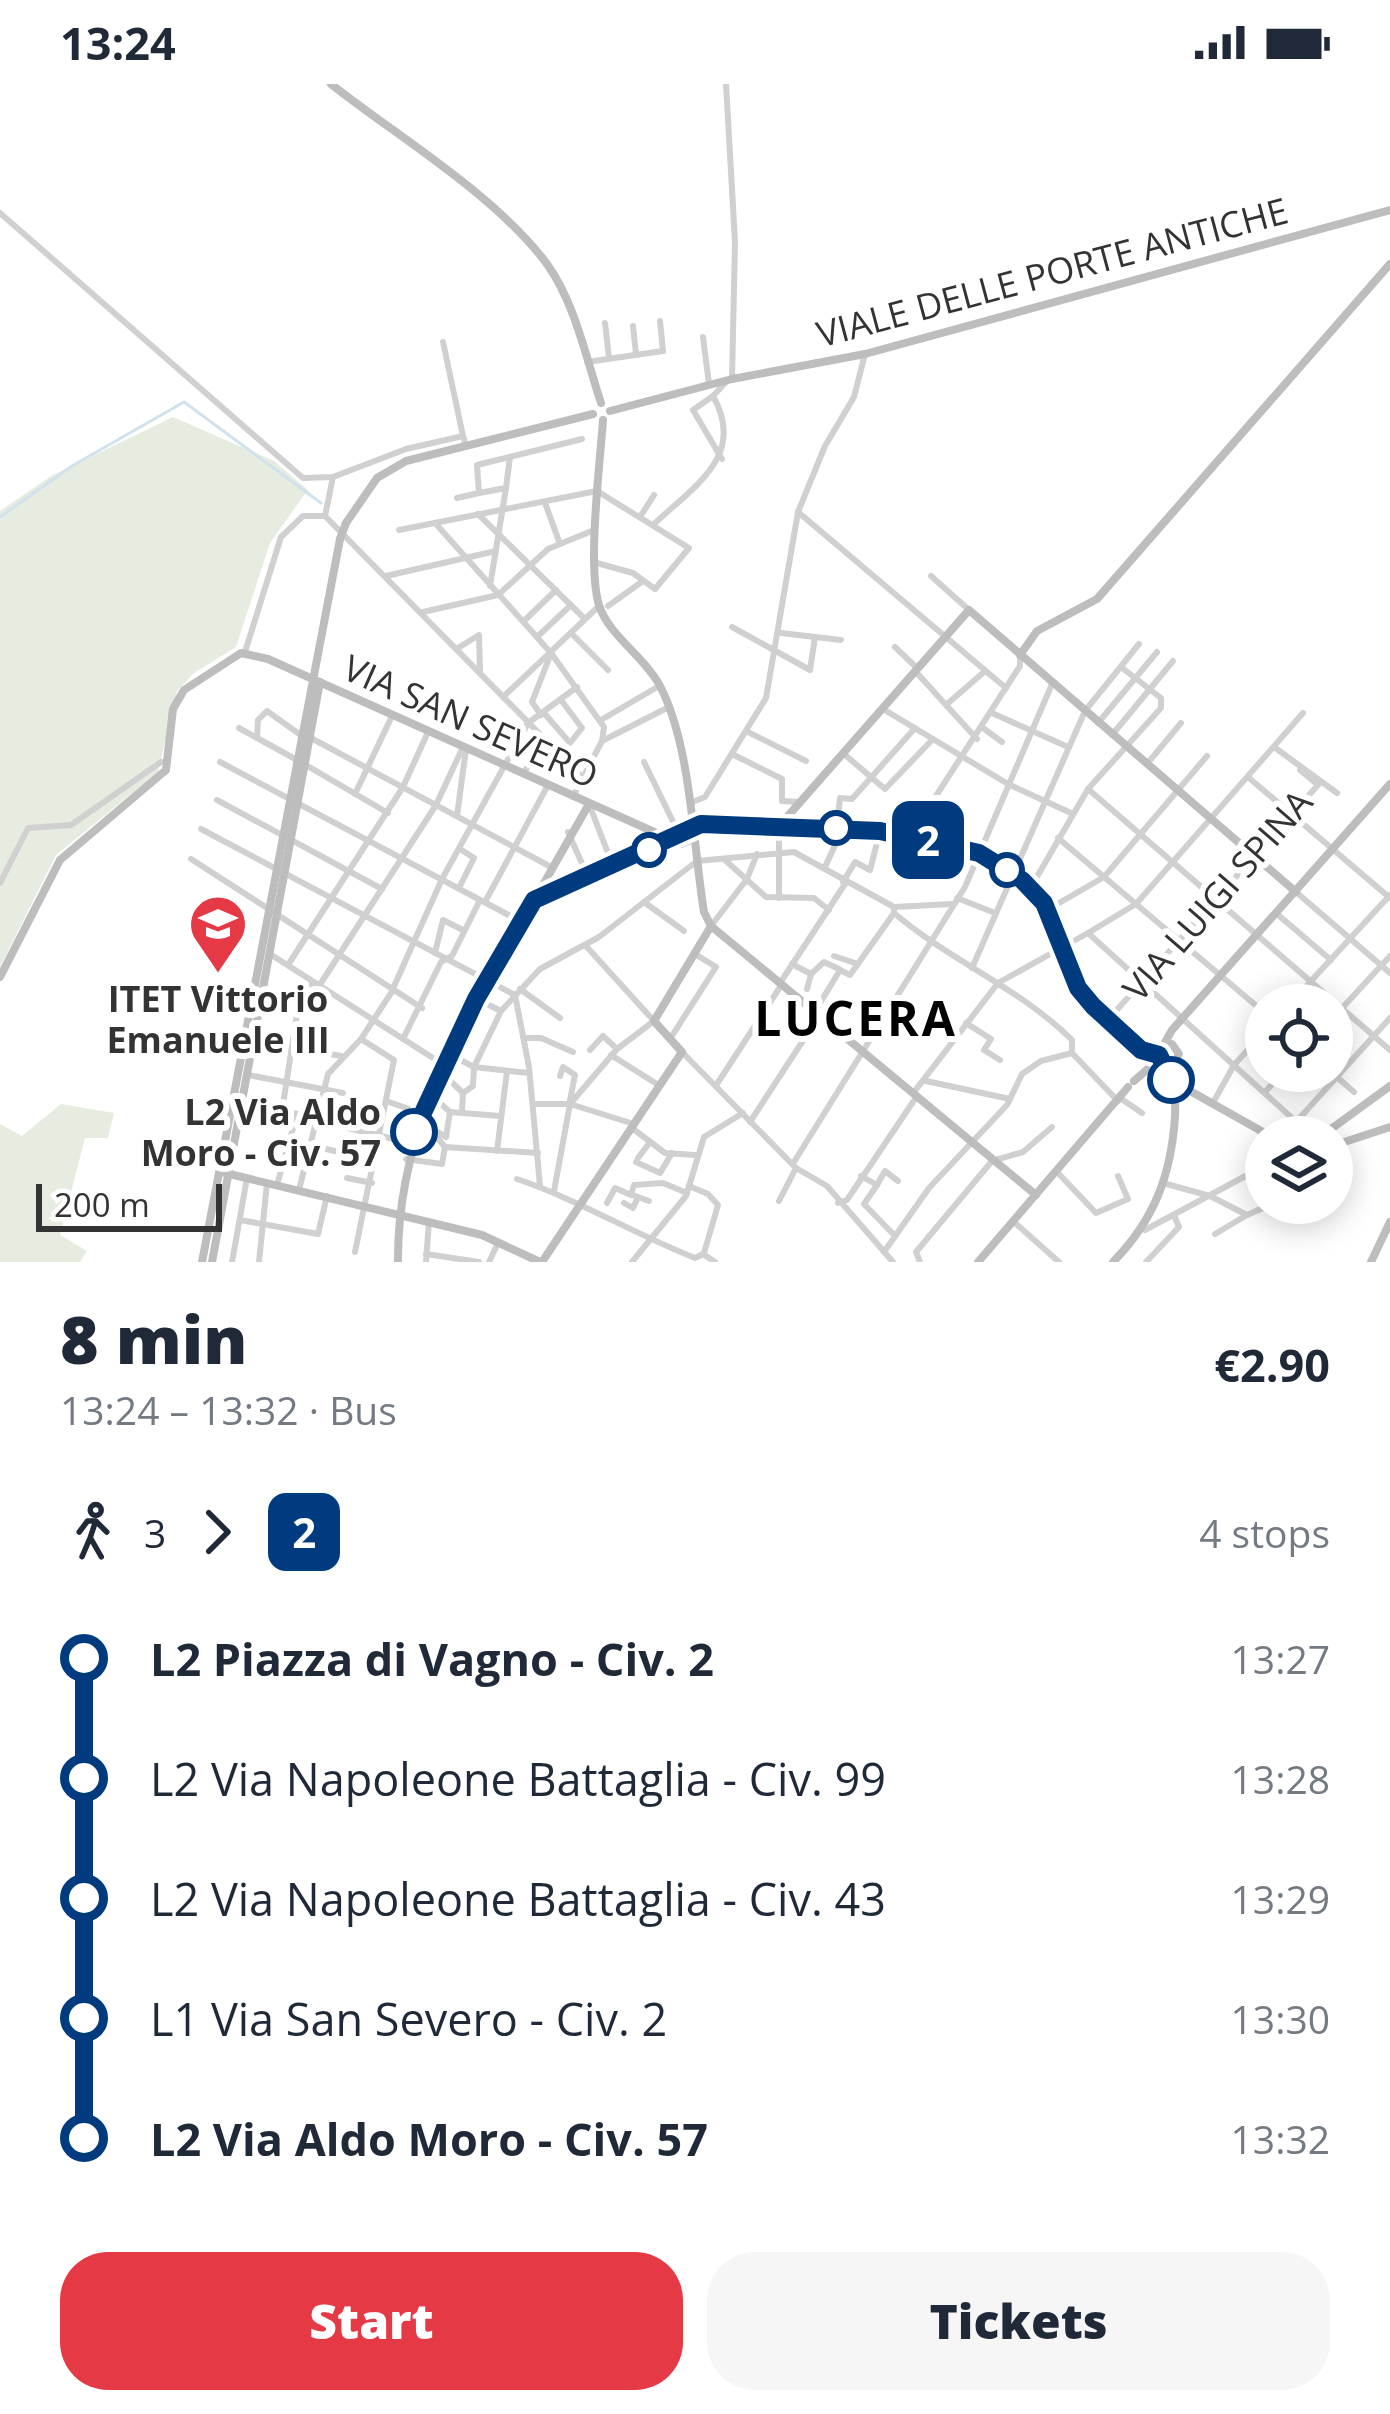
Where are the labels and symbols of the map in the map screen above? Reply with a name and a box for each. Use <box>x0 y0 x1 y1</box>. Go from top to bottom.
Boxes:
street label: VIALE DELLE PORTE ANTICHE <box>811 186 1293 358</box>
street label: VIA SAN SEVERO <box>336 643 606 799</box>
street label: VIA LUIGI SPINA <box>1111 779 1323 1011</box>
line badge: 2 <box>889 801 967 879</box>
unlabelled marker <box>820 812 852 844</box>
unlabelled marker <box>633 834 665 866</box>
unlabelled marker <box>991 854 1023 886</box>
school or university icon: ITET Vittorio Emanuele III <box>187 893 249 975</box>
place label: ITET Vittorio Emanuele III <box>106 974 330 1064</box>
district label: LUCERA <box>754 985 958 1050</box>
unlabelled marker <box>1149 1058 1193 1102</box>
place label: L2 Via Aldo Moro - Civ. 57 <box>141 1087 381 1177</box>
marker: L2 Via Aldo Moro - Civ. 57 <box>392 1110 436 1154</box>
scale bar <box>36 1178 222 1231</box>

